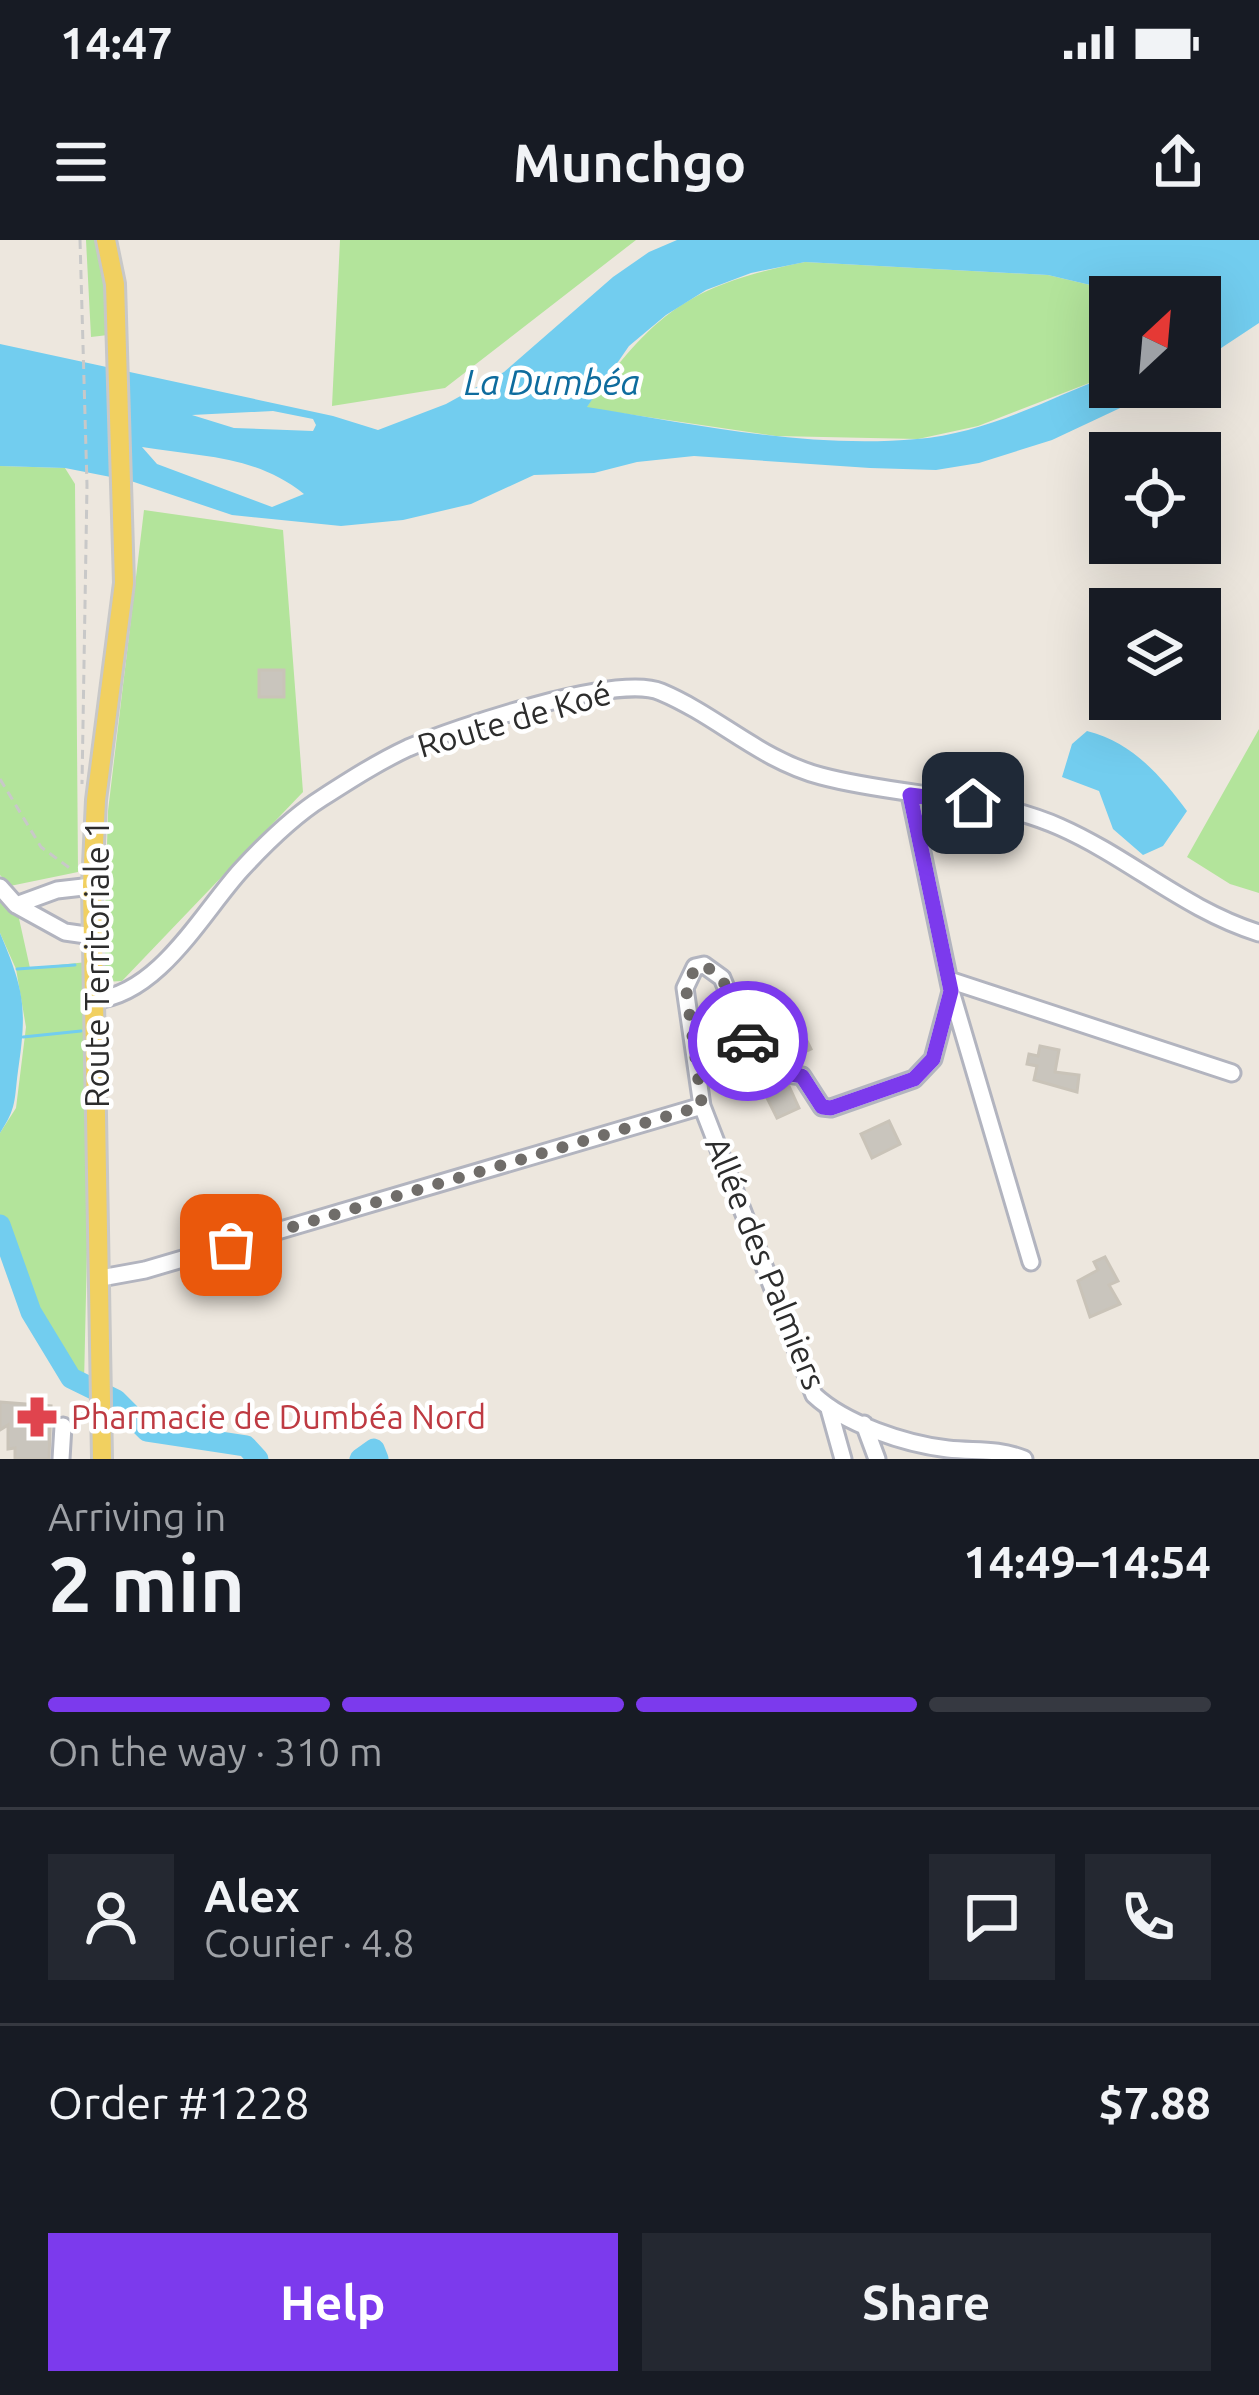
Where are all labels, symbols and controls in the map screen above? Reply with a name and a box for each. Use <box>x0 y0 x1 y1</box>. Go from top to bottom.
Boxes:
text: 14:47 <box>60 17 173 68</box>
icon: menu <box>48 129 114 195</box>
icon: share <box>1145 129 1211 195</box>
text: Munchgo <box>513 132 746 192</box>
north arrow <box>1089 276 1221 408</box>
map controls <box>1089 276 1221 720</box>
water label: La Dumbéa <box>464 361 640 402</box>
button: locate <box>1089 432 1221 564</box>
button: layers <box>1089 588 1221 720</box>
street label: Route de Koé <box>413 673 615 764</box>
pin <box>922 752 1024 854</box>
icon: home <box>940 770 1006 836</box>
street label: Route Territoriale 1 <box>78 820 115 1108</box>
courier <box>688 981 808 1101</box>
icon: car <box>715 1008 781 1074</box>
street label: Allée des Palmiers <box>699 1131 834 1394</box>
pin <box>180 1194 282 1296</box>
icon: bag <box>198 1212 264 1278</box>
pharmacy icon: Pharmacie de Dumbéa Nord <box>14 1394 60 1440</box>
place label: Pharmacie de Dumbéa Nord <box>71 1398 486 1435</box>
text: Arriving in <box>48 1495 226 1538</box>
text: 14:49–14:54 <box>963 1536 1211 1587</box>
text: 2 min <box>48 1539 245 1627</box>
text: On the way · 310 m <box>48 1730 383 1773</box>
button: person <box>48 1854 174 1980</box>
button: chat <box>929 1854 1055 1980</box>
button: phone <box>1085 1854 1211 1980</box>
text: Alex <box>204 1870 300 1921</box>
text: Courier · 4.8 <box>204 1921 415 1964</box>
text: Order #1228 <box>48 2077 310 2128</box>
text: $7.88 <box>1098 2077 1211 2128</box>
button: Help <box>48 2233 618 2371</box>
button: Share <box>642 2233 1211 2371</box>

